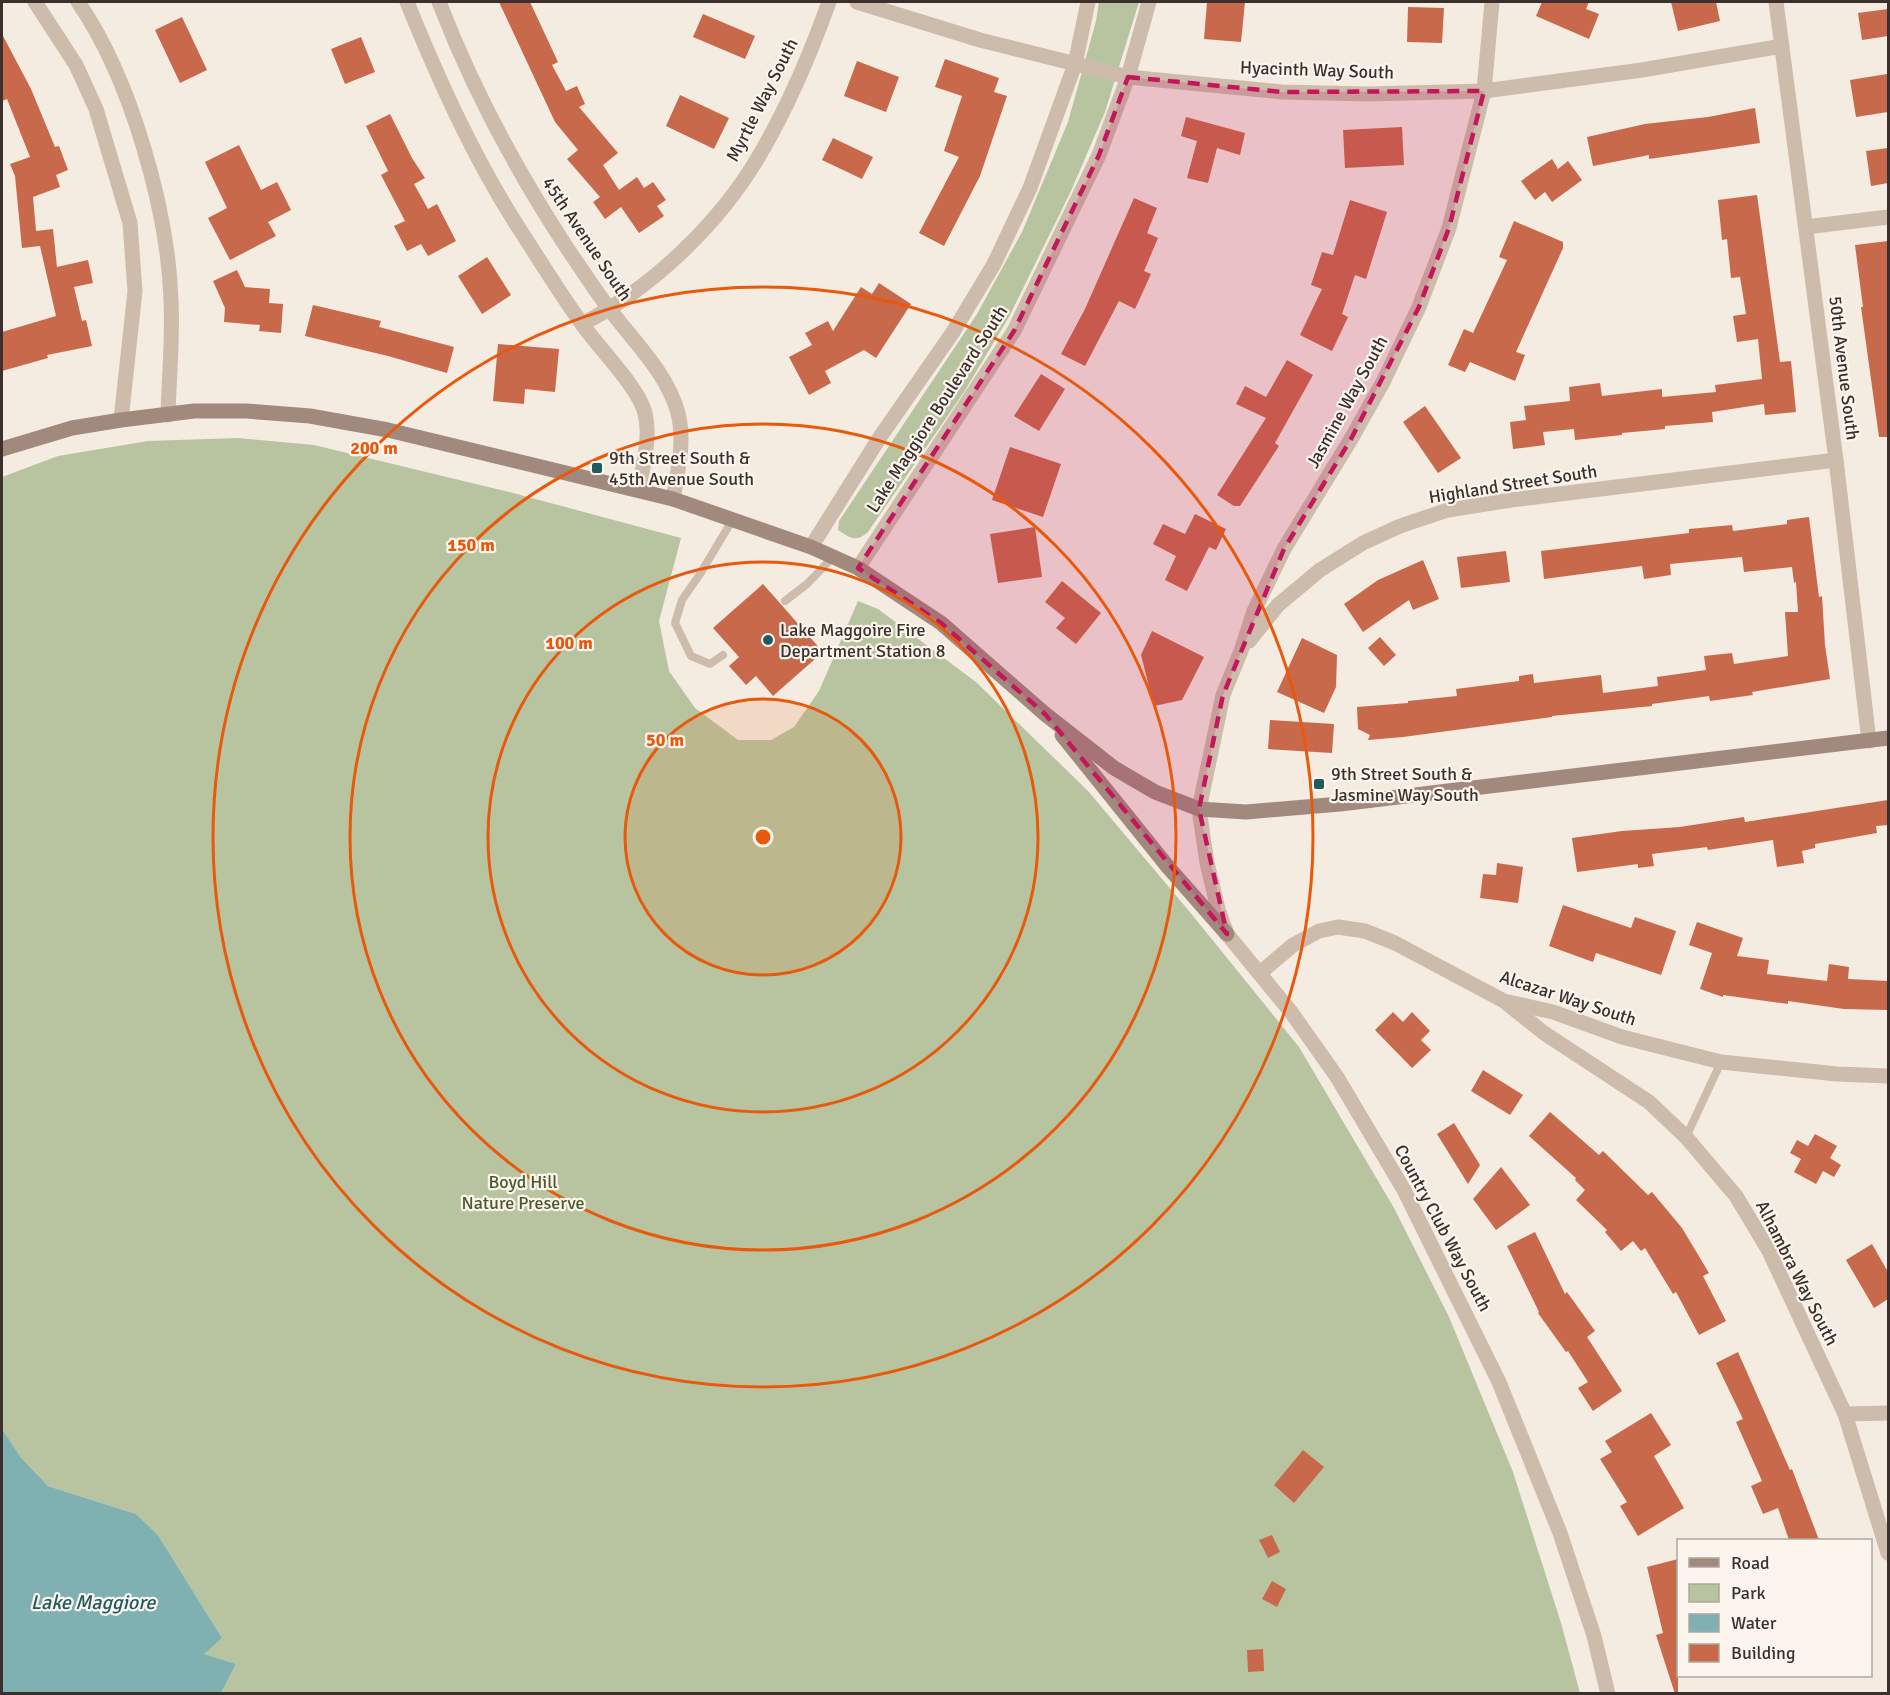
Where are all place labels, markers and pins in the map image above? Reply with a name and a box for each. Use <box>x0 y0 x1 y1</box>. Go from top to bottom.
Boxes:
place label: 9th Street South & 45th Avenue South <box>609 447 754 490</box>
marker: 9th Street South & 45th Avenue South <box>590 461 604 475</box>
place label: Lake Maggoire Fire Department Station 8 <box>780 619 945 662</box>
marker: Lake Maggoire Fire Department Station 8 <box>761 633 775 647</box>
place label: 9th Street South & Jasmine Way South <box>1331 763 1479 806</box>
marker: 9th Street South & Jasmine Way South <box>1312 777 1326 791</box>
centre of rings <box>753 827 773 847</box>

